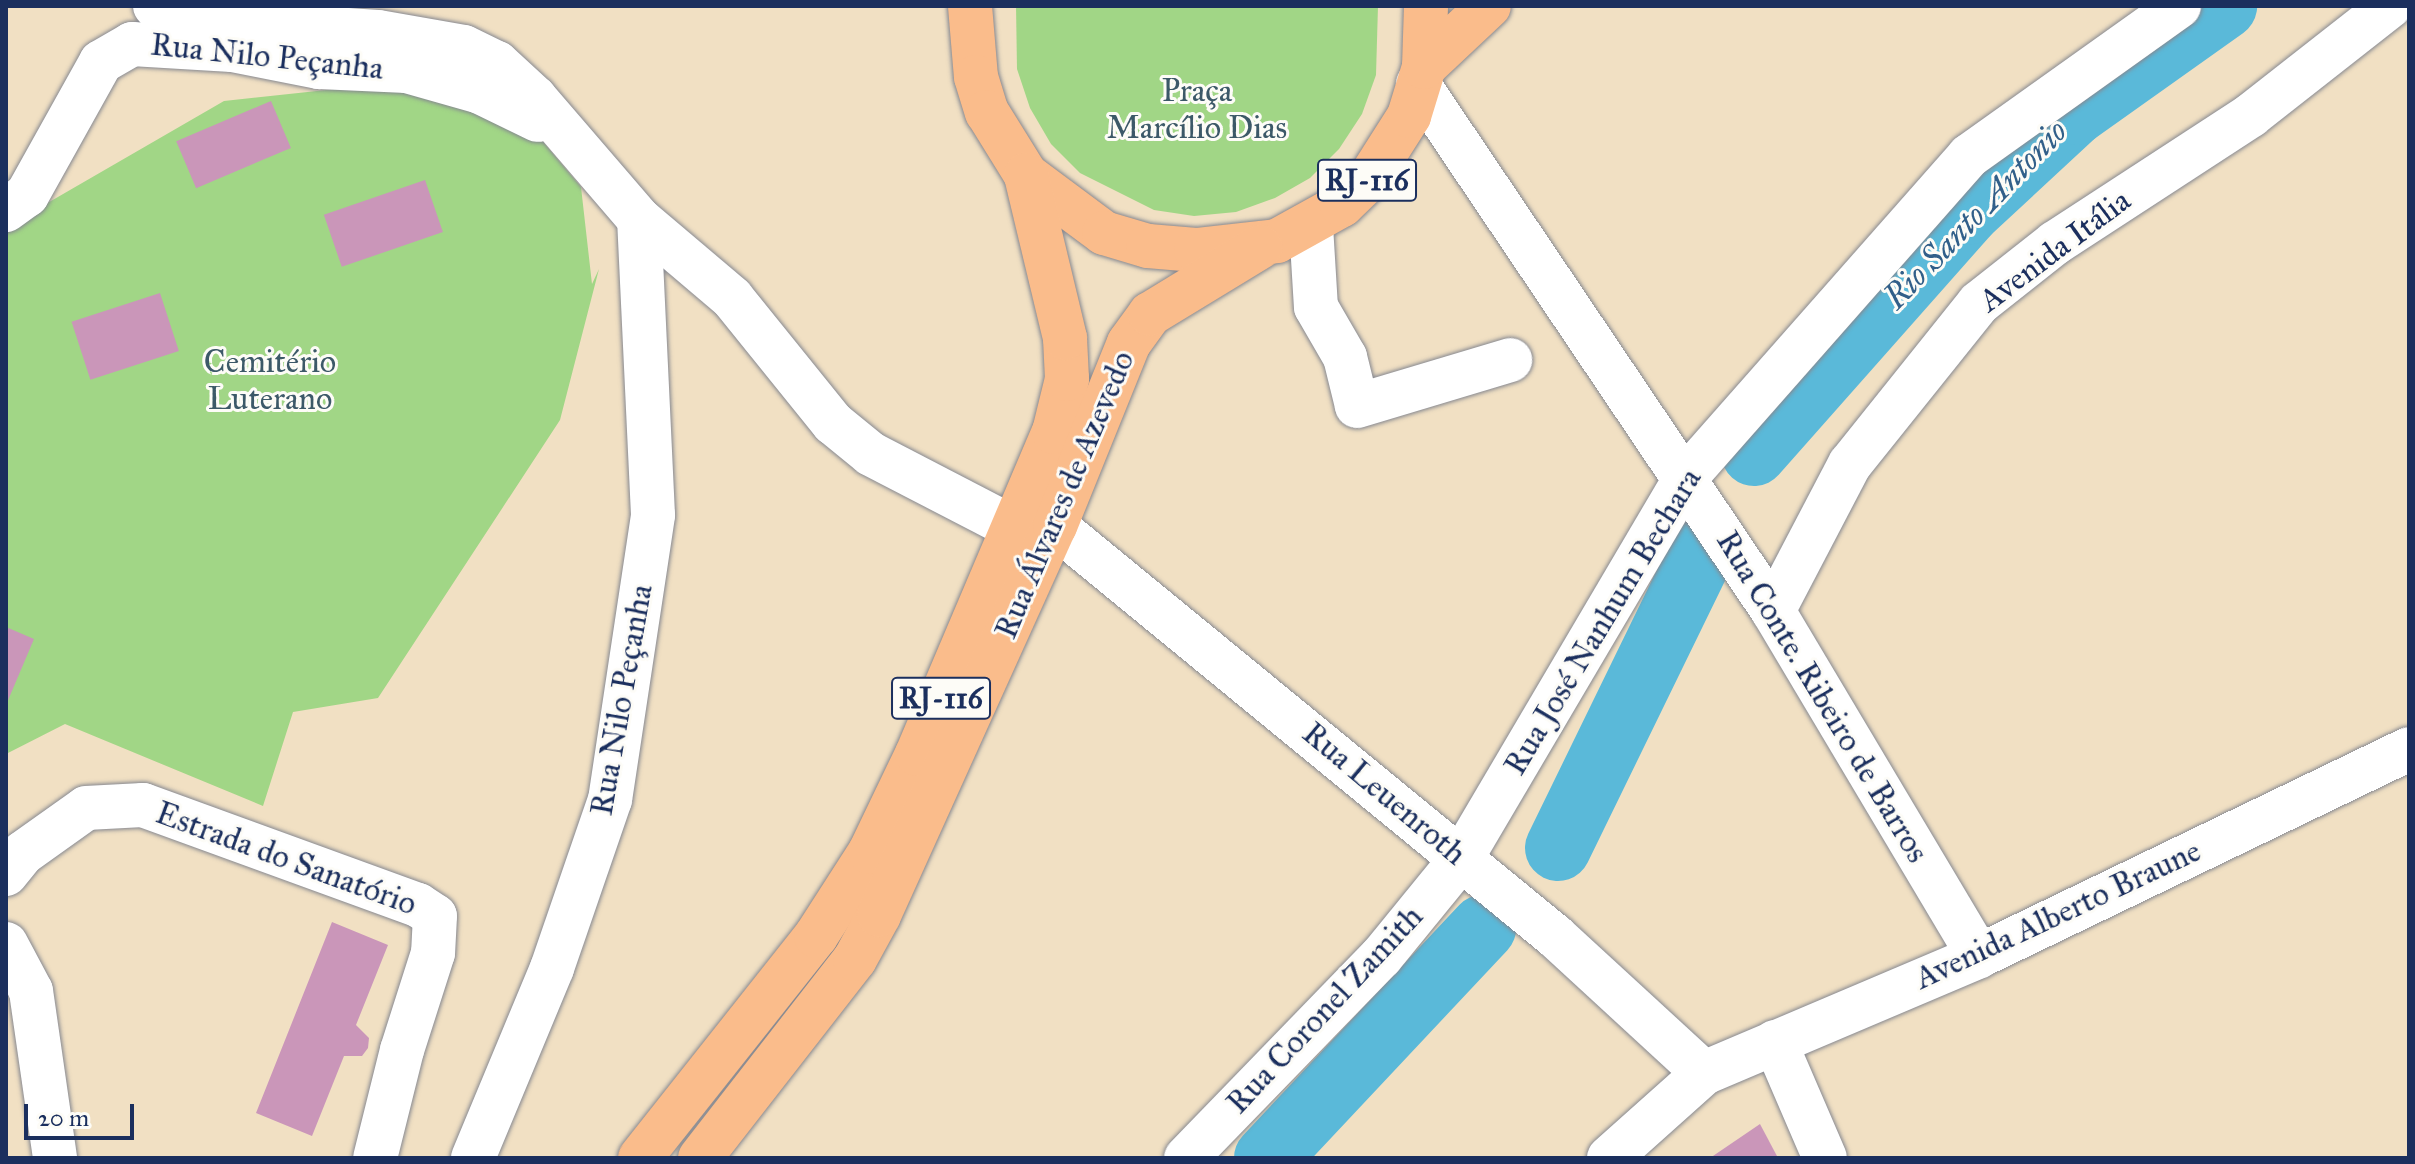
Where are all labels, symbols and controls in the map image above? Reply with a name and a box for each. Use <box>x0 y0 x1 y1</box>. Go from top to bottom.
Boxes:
street label: Rua Nilo Peçanha <box>149 26 385 88</box>
park label: Praça Marcílio Dias <box>1107 73 1287 148</box>
water label: Rio Santo Antonio <box>1875 111 2075 317</box>
road number: RJ-116 <box>1317 154 1417 206</box>
street label: Avenida Itália <box>1972 182 2138 320</box>
park label: Cemitério Luterano <box>204 344 336 419</box>
street label: Rua Álvares de Azevedo <box>987 345 1143 645</box>
street label: Rua José Nanhum Bechara <box>1496 462 1710 782</box>
street label: Rua Conte. Ribeiro de Barros <box>1708 524 1936 870</box>
street label: Rua Nilo Peçanha <box>583 582 661 818</box>
road number: RJ-116 <box>891 672 991 724</box>
street label: Rua Leuenroth <box>1294 714 1474 874</box>
street label: Estrada do Sanatório <box>150 794 422 924</box>
street label: Avenida Alberto Braune <box>1909 832 2207 998</box>
street label: Rua Coronel Zamith <box>1219 898 1431 1122</box>
scale bar <box>28 1088 138 1138</box>
text: 20 m <box>38 1103 89 1133</box>

